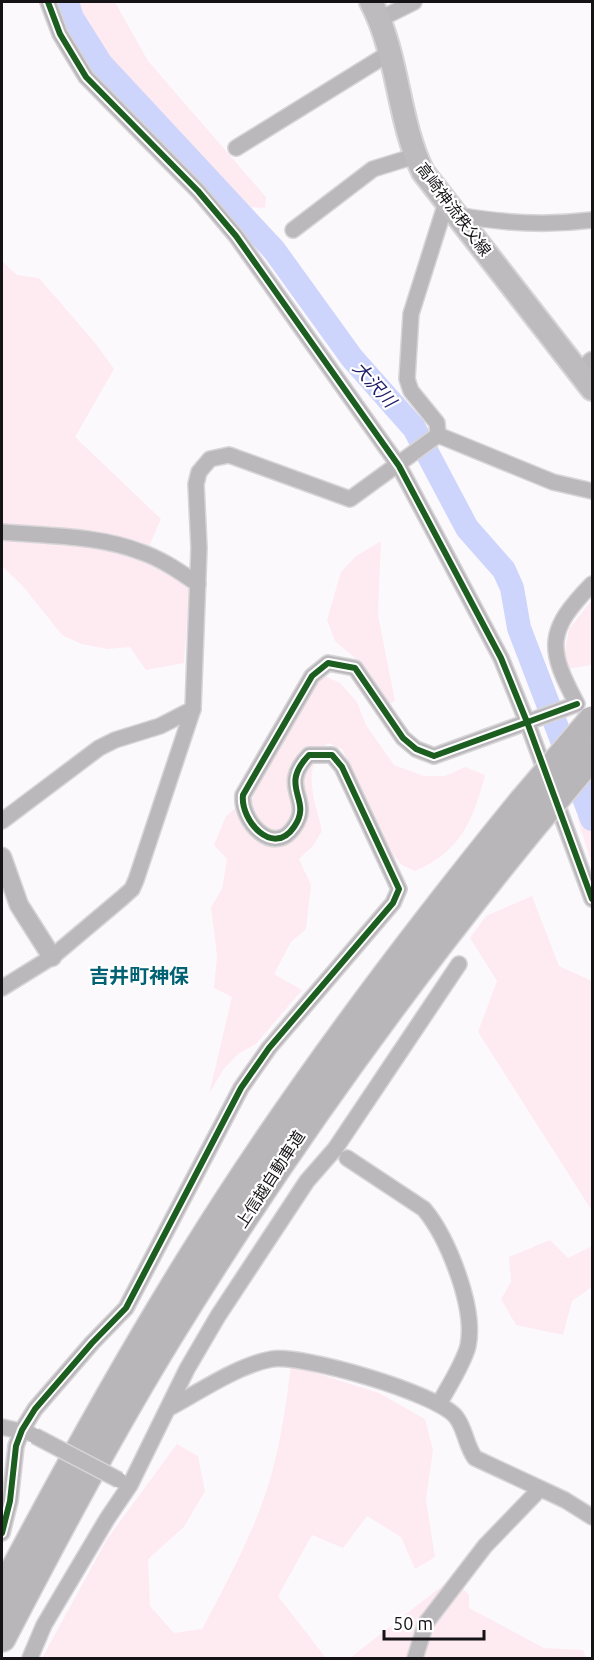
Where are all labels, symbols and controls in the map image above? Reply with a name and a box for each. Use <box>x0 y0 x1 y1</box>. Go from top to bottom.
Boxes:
street label: 高崎神流秩父線 <box>413 159 495 259</box>
water label: 大沢川 <box>350 357 402 412</box>
district label: 吉井町神保 <box>89 964 189 987</box>
street label: 上信越自動車道 <box>232 1127 308 1231</box>
scale bar <box>384 1603 484 1641</box>
text: 50 m <box>393 1613 433 1633</box>

